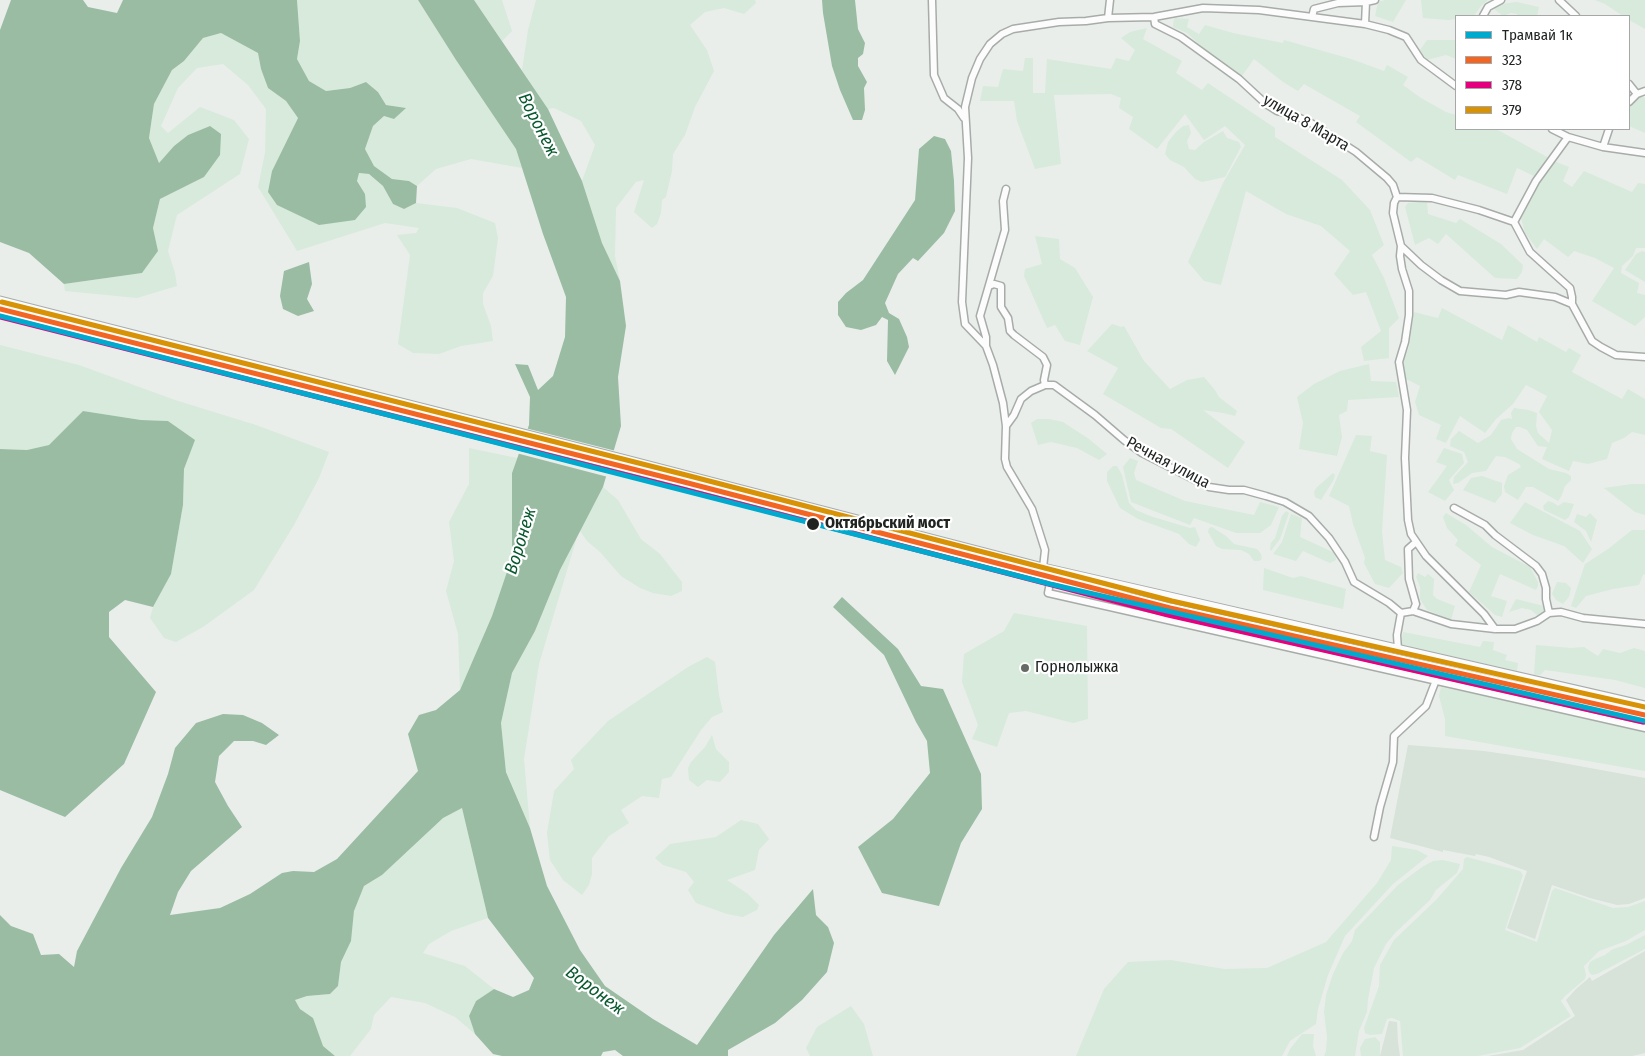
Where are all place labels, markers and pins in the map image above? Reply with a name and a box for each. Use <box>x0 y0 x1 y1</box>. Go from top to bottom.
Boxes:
place label: Октябрьский мост <box>825 514 950 534</box>
marker: Октябрьский мост <box>805 516 821 532</box>
place label: Горнолыжка <box>1035 658 1119 678</box>
marker: Горнолыжка <box>1019 662 1031 674</box>

